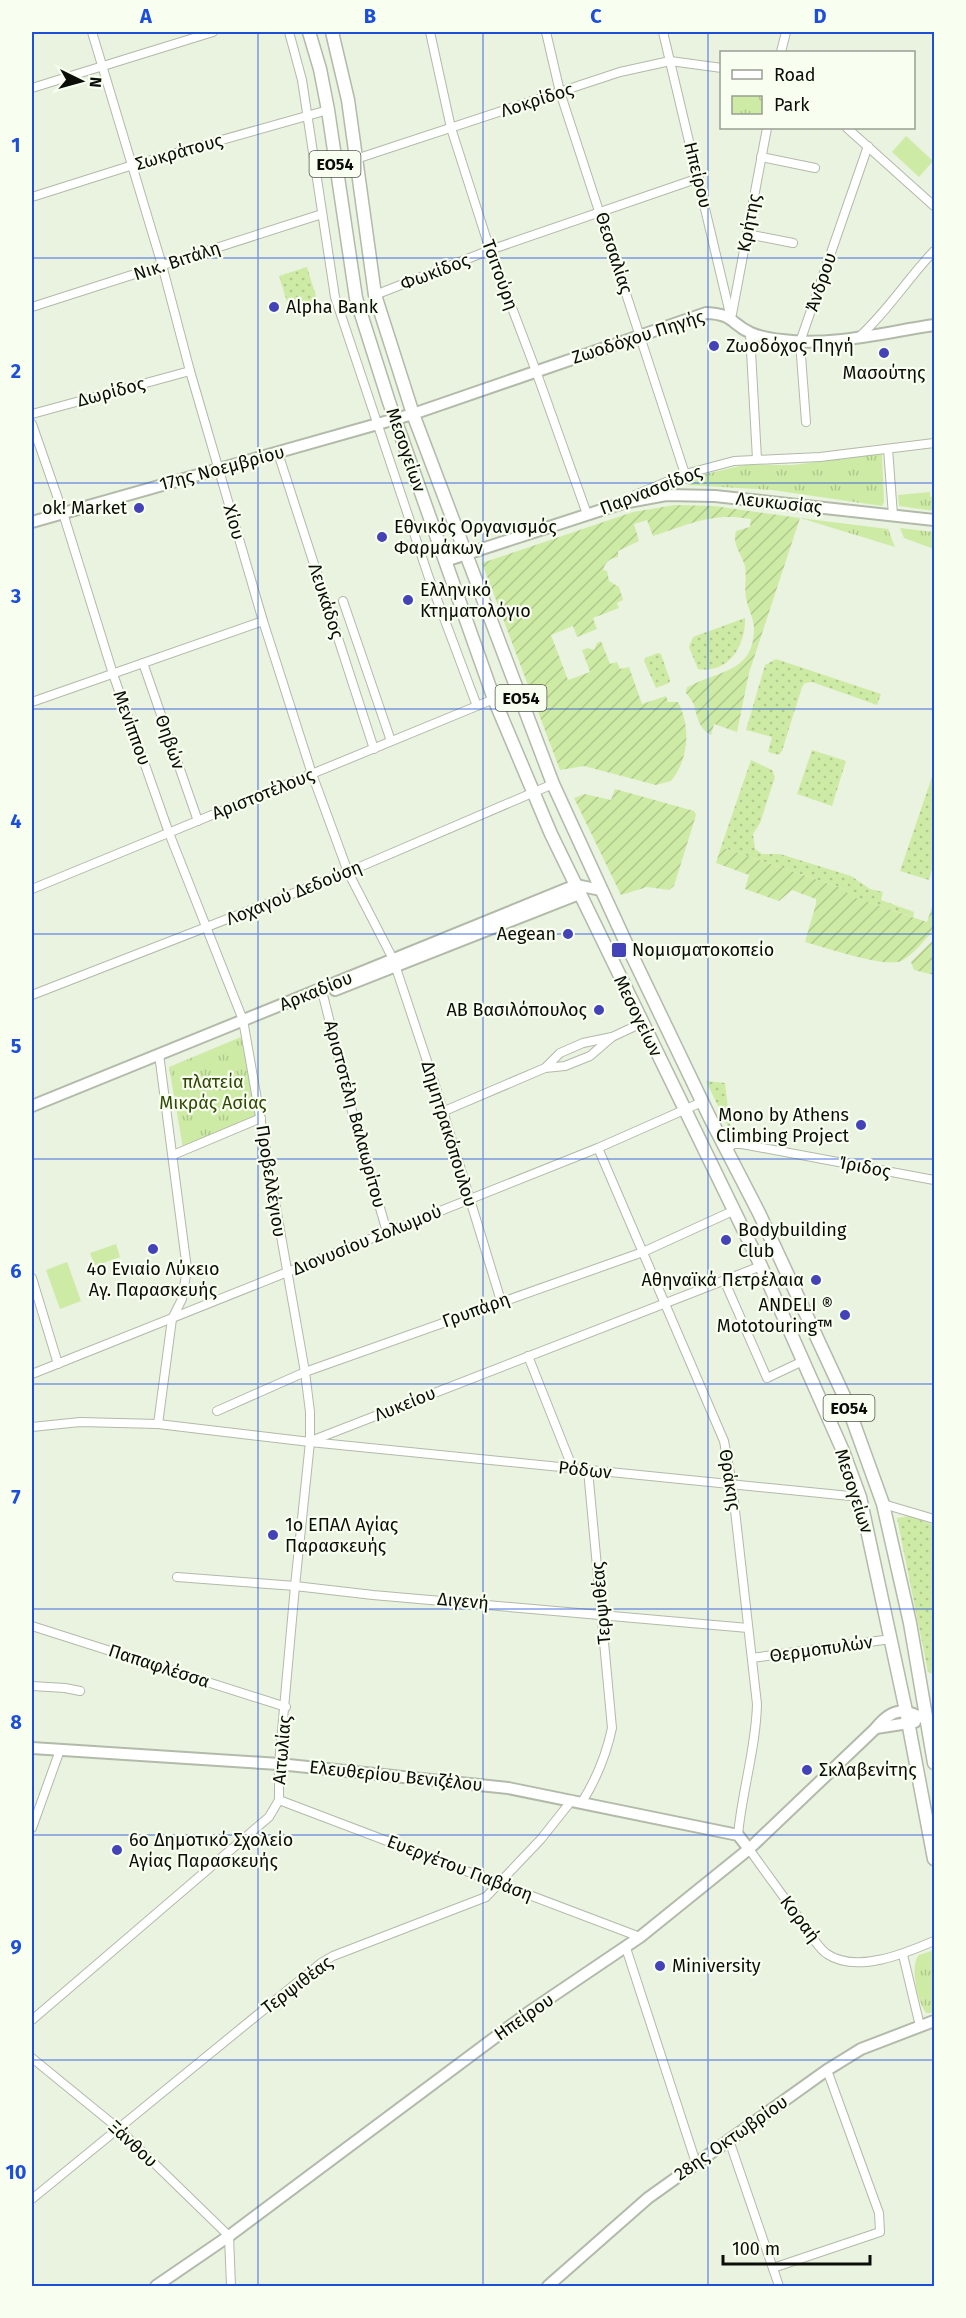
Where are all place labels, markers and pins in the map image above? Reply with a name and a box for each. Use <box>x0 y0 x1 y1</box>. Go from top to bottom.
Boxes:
place label: Alpha Bank <box>286 296 379 318</box>
marker: Alpha Bank <box>267 300 281 314</box>
place label: Ζωοδόχος Πηγή <box>726 335 854 357</box>
marker: Ζωοδόχος Πηγή <box>707 339 721 353</box>
marker: Μασούτης <box>877 346 891 360</box>
place label: Μασούτης <box>843 362 926 384</box>
place label: ok! Market <box>42 497 127 519</box>
marker: ok! Market <box>132 501 146 515</box>
place label: Εθνικός Οργανισμός Φαρμάκων <box>394 516 557 559</box>
marker: Εθνικός Οργανισμός Φαρμάκων <box>375 530 389 544</box>
place label: Ελληνικό Κτηματολόγιο <box>420 579 531 622</box>
marker: Ελληνικό Κτηματολόγιο <box>401 593 415 607</box>
place label: Aegean <box>497 923 556 945</box>
marker: Aegean <box>561 927 575 941</box>
place label: Νομισματοκοπείο <box>632 939 774 961</box>
marker: Νομισματοκοπείο <box>610 941 628 959</box>
place label: ΑΒ Βασιλόπουλος <box>446 999 588 1021</box>
marker: ΑΒ Βασιλόπουλος <box>592 1003 606 1017</box>
place label: Mono by Athens Climbing Project <box>716 1104 849 1147</box>
marker: Mono by Athens Climbing Project <box>854 1118 868 1132</box>
place label: Bodybuilding Club <box>738 1219 847 1262</box>
marker: Bodybuilding Club <box>719 1233 733 1247</box>
marker: 4ο Ενιαίο Λύκειο Αγ. Παρασκευής <box>146 1242 160 1256</box>
place label: 4ο Ενιαίο Λύκειο Αγ. Παρασκευής <box>87 1258 219 1301</box>
place label: Αθηναϊκά Πετρέλαια <box>641 1269 804 1291</box>
marker: Αθηναϊκά Πετρέλαια <box>809 1273 823 1287</box>
place label: ANDELI ® Mototouring™ <box>717 1294 833 1337</box>
marker: ANDELI ® Mototouring™ <box>838 1308 852 1322</box>
place label: 1ο ΕΠΑΛ Αγίας Παρασκευής <box>285 1514 399 1557</box>
marker: 1ο ΕΠΑΛ Αγίας Παρασκευής <box>266 1528 280 1542</box>
place label: Σκλαβενίτης <box>819 1759 917 1781</box>
marker: Σκλαβενίτης <box>800 1763 814 1777</box>
place label: 6ο Δημοτικό Σχολείο Αγίας Παρασκευής <box>129 1829 293 1872</box>
marker: 6ο Δημοτικό Σχολείο Αγίας Παρασκευής <box>110 1843 124 1857</box>
place label: Miniversity <box>672 1955 761 1977</box>
marker: Miniversity <box>653 1959 667 1973</box>

